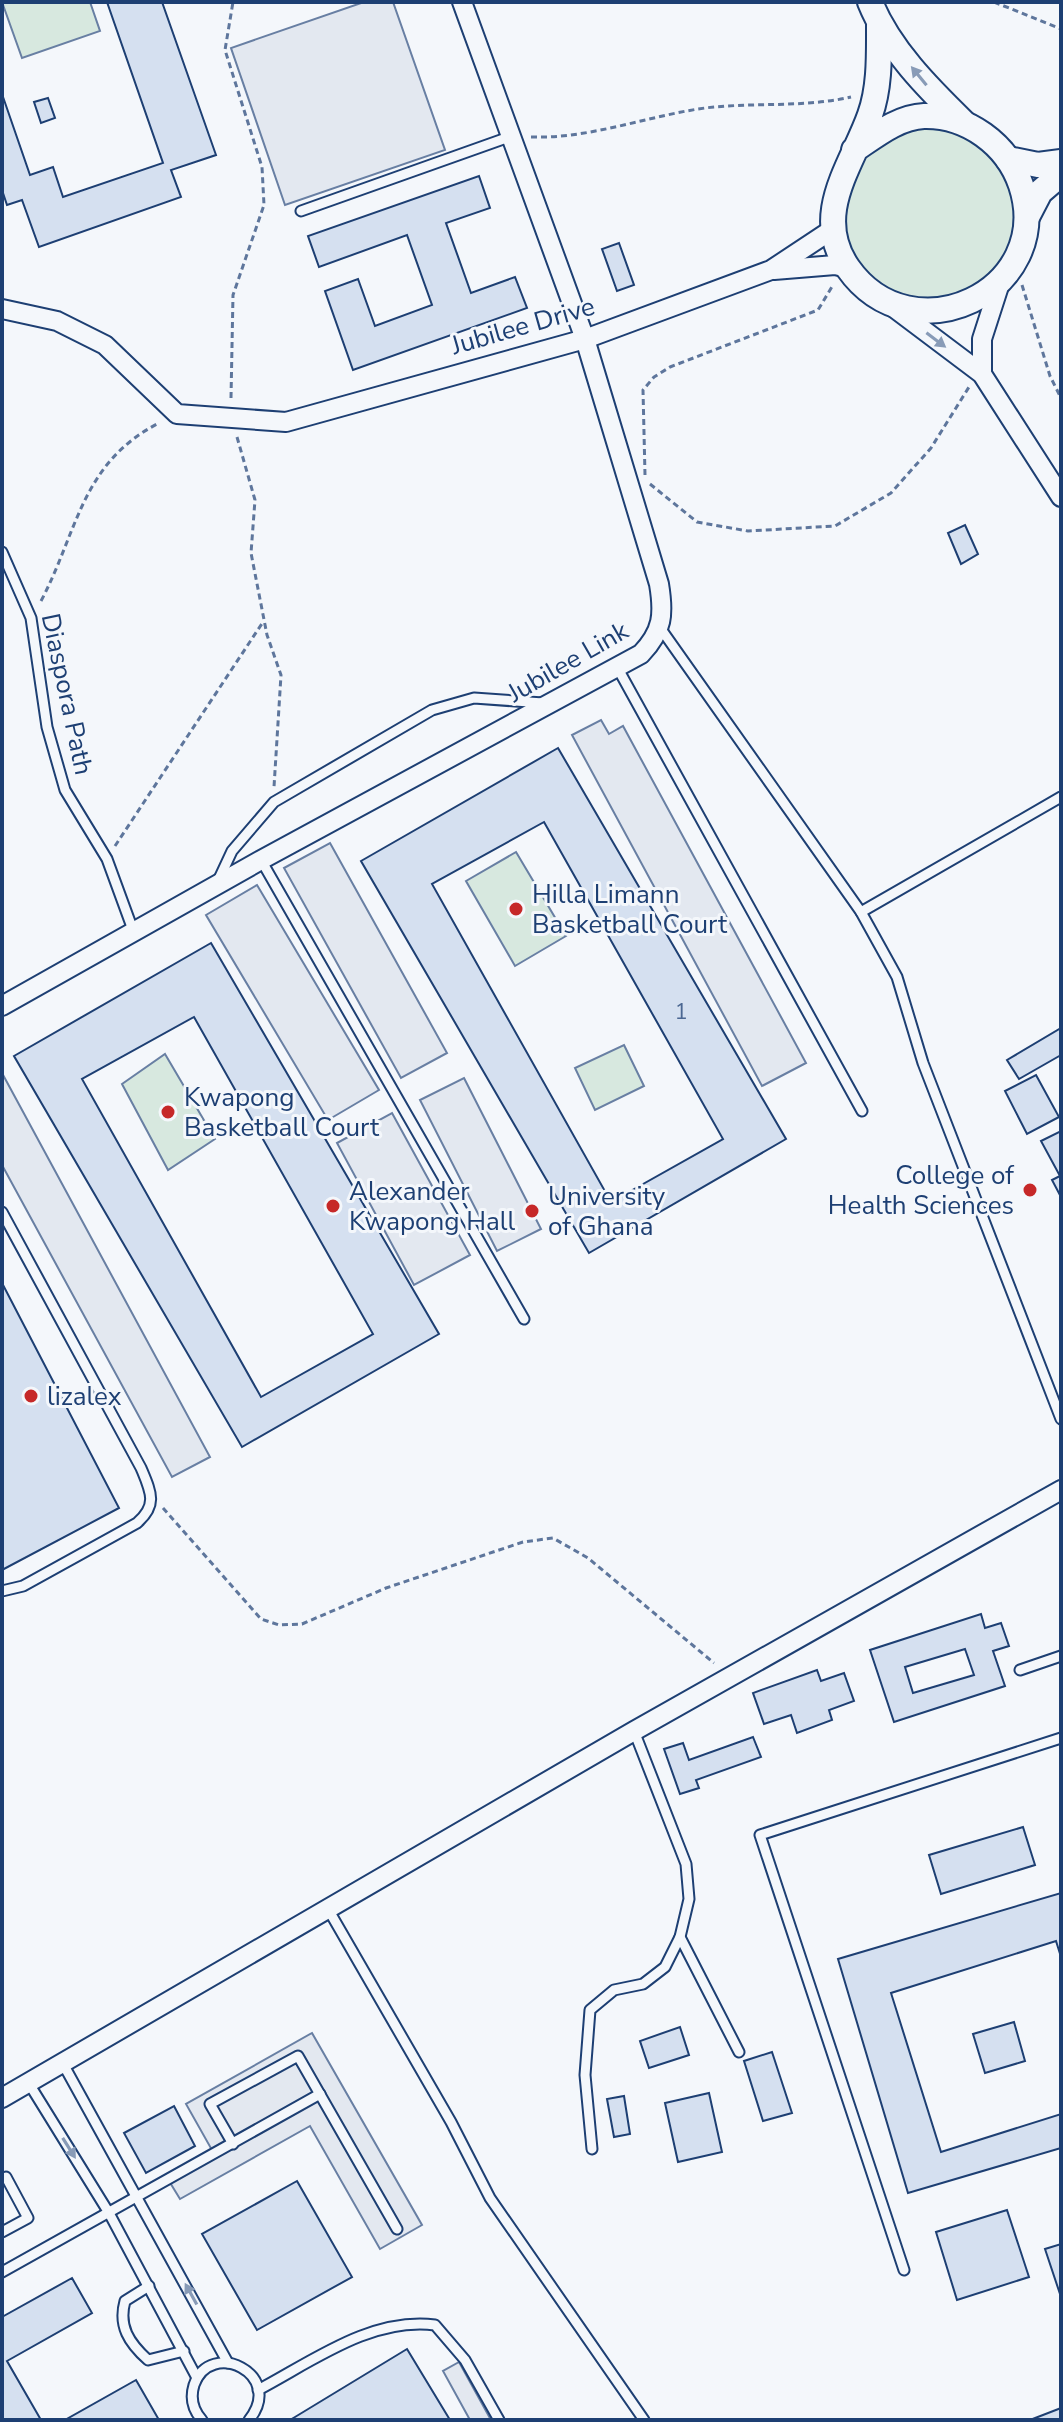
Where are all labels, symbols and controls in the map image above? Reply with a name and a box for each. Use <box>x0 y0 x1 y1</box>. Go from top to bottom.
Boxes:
one-way arrow <box>911 67 928 87</box>
street label: Jubilee Drive <box>446 289 599 363</box>
one-way arrow <box>926 331 947 347</box>
street label: Diaspora Path <box>33 610 101 778</box>
street label: Jubilee Link <box>500 613 636 711</box>
place label: Hilla Limann Basketball Court <box>532 877 728 942</box>
marker: Hilla Limann Basketball Court <box>507 900 525 918</box>
house number: 1 <box>674 997 688 1027</box>
place label: Kwapong Basketball Court <box>184 1080 380 1145</box>
marker: Kwapong Basketball Court <box>159 1103 177 1121</box>
place label: College of Health Sciences <box>828 1158 1014 1223</box>
place label: Alexander Kwapong Hall <box>349 1174 515 1239</box>
place label: University of Ghana <box>548 1179 666 1244</box>
marker: College of Health Sciences <box>1021 1181 1039 1199</box>
marker: Alexander Kwapong Hall <box>324 1197 342 1215</box>
marker: University of Ghana <box>523 1202 541 1220</box>
place label: lizalex <box>47 1379 122 1414</box>
marker: lizalex <box>22 1387 40 1405</box>
one-way arrow <box>61 2137 76 2160</box>
one-way arrow <box>184 2283 197 2306</box>

